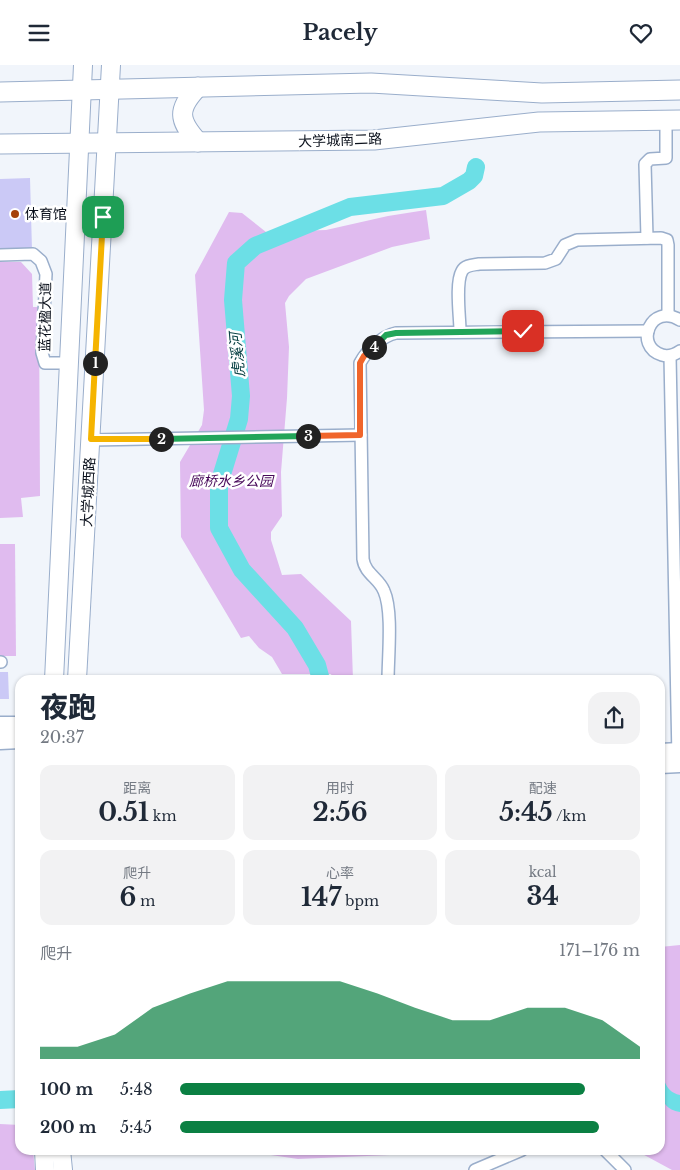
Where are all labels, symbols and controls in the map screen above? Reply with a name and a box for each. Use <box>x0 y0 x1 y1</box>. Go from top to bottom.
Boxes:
icon: menu <box>25 19 53 47</box>
text: Pacely <box>302 19 378 46</box>
icon: heart <box>627 19 655 47</box>
street label: 大学城南二路 <box>298 130 382 150</box>
pin <box>82 196 124 238</box>
icon: arrive <box>89 203 117 231</box>
place label: 体育馆 <box>25 205 67 223</box>
marker: 体育馆 <box>9 208 21 220</box>
street label: 蓝花楹大道 <box>35 282 55 352</box>
pin <box>502 310 544 352</box>
icon: check <box>509 317 537 345</box>
water label: 虎溪河 <box>225 329 248 378</box>
pin: 4 <box>362 335 386 359</box>
text: 4 <box>370 338 379 356</box>
pin: 1 <box>82 351 108 375</box>
text: 1 <box>92 354 99 372</box>
pin: 3 <box>296 423 320 449</box>
pin: 2 <box>148 427 174 451</box>
text: 3 <box>304 427 313 445</box>
text: 2 <box>157 430 166 448</box>
street label: 大学城西路 <box>77 457 99 527</box>
park label: 廊桥水乡公园 <box>189 472 275 490</box>
text: 夜跑 <box>40 690 96 725</box>
button: share <box>588 692 640 744</box>
text: 20:37 <box>40 727 84 747</box>
text: 距离 <box>123 779 151 797</box>
text: 用时 <box>326 779 354 797</box>
text: 配速 <box>529 779 557 797</box>
text: 0.51 <box>98 797 149 828</box>
text: 2:56 <box>312 797 368 828</box>
text: 5:45 <box>499 797 553 828</box>
text: km <box>149 807 176 825</box>
text: /km <box>553 807 586 825</box>
text: kcal <box>529 863 557 881</box>
text: 爬升 <box>123 864 151 882</box>
text: 心率 <box>326 864 354 882</box>
text: 34 <box>526 881 559 912</box>
text: 6 <box>119 882 136 913</box>
text: 147 <box>301 882 341 913</box>
text: m <box>136 892 155 910</box>
text: bpm <box>341 892 379 910</box>
text: 171–176 m <box>559 940 640 960</box>
text: 爬升 <box>40 943 72 963</box>
text: 100 m <box>40 1079 93 1099</box>
text: 5:48 <box>120 1079 153 1099</box>
text: 200 m <box>40 1117 97 1137</box>
text: 5:45 <box>120 1117 152 1137</box>

